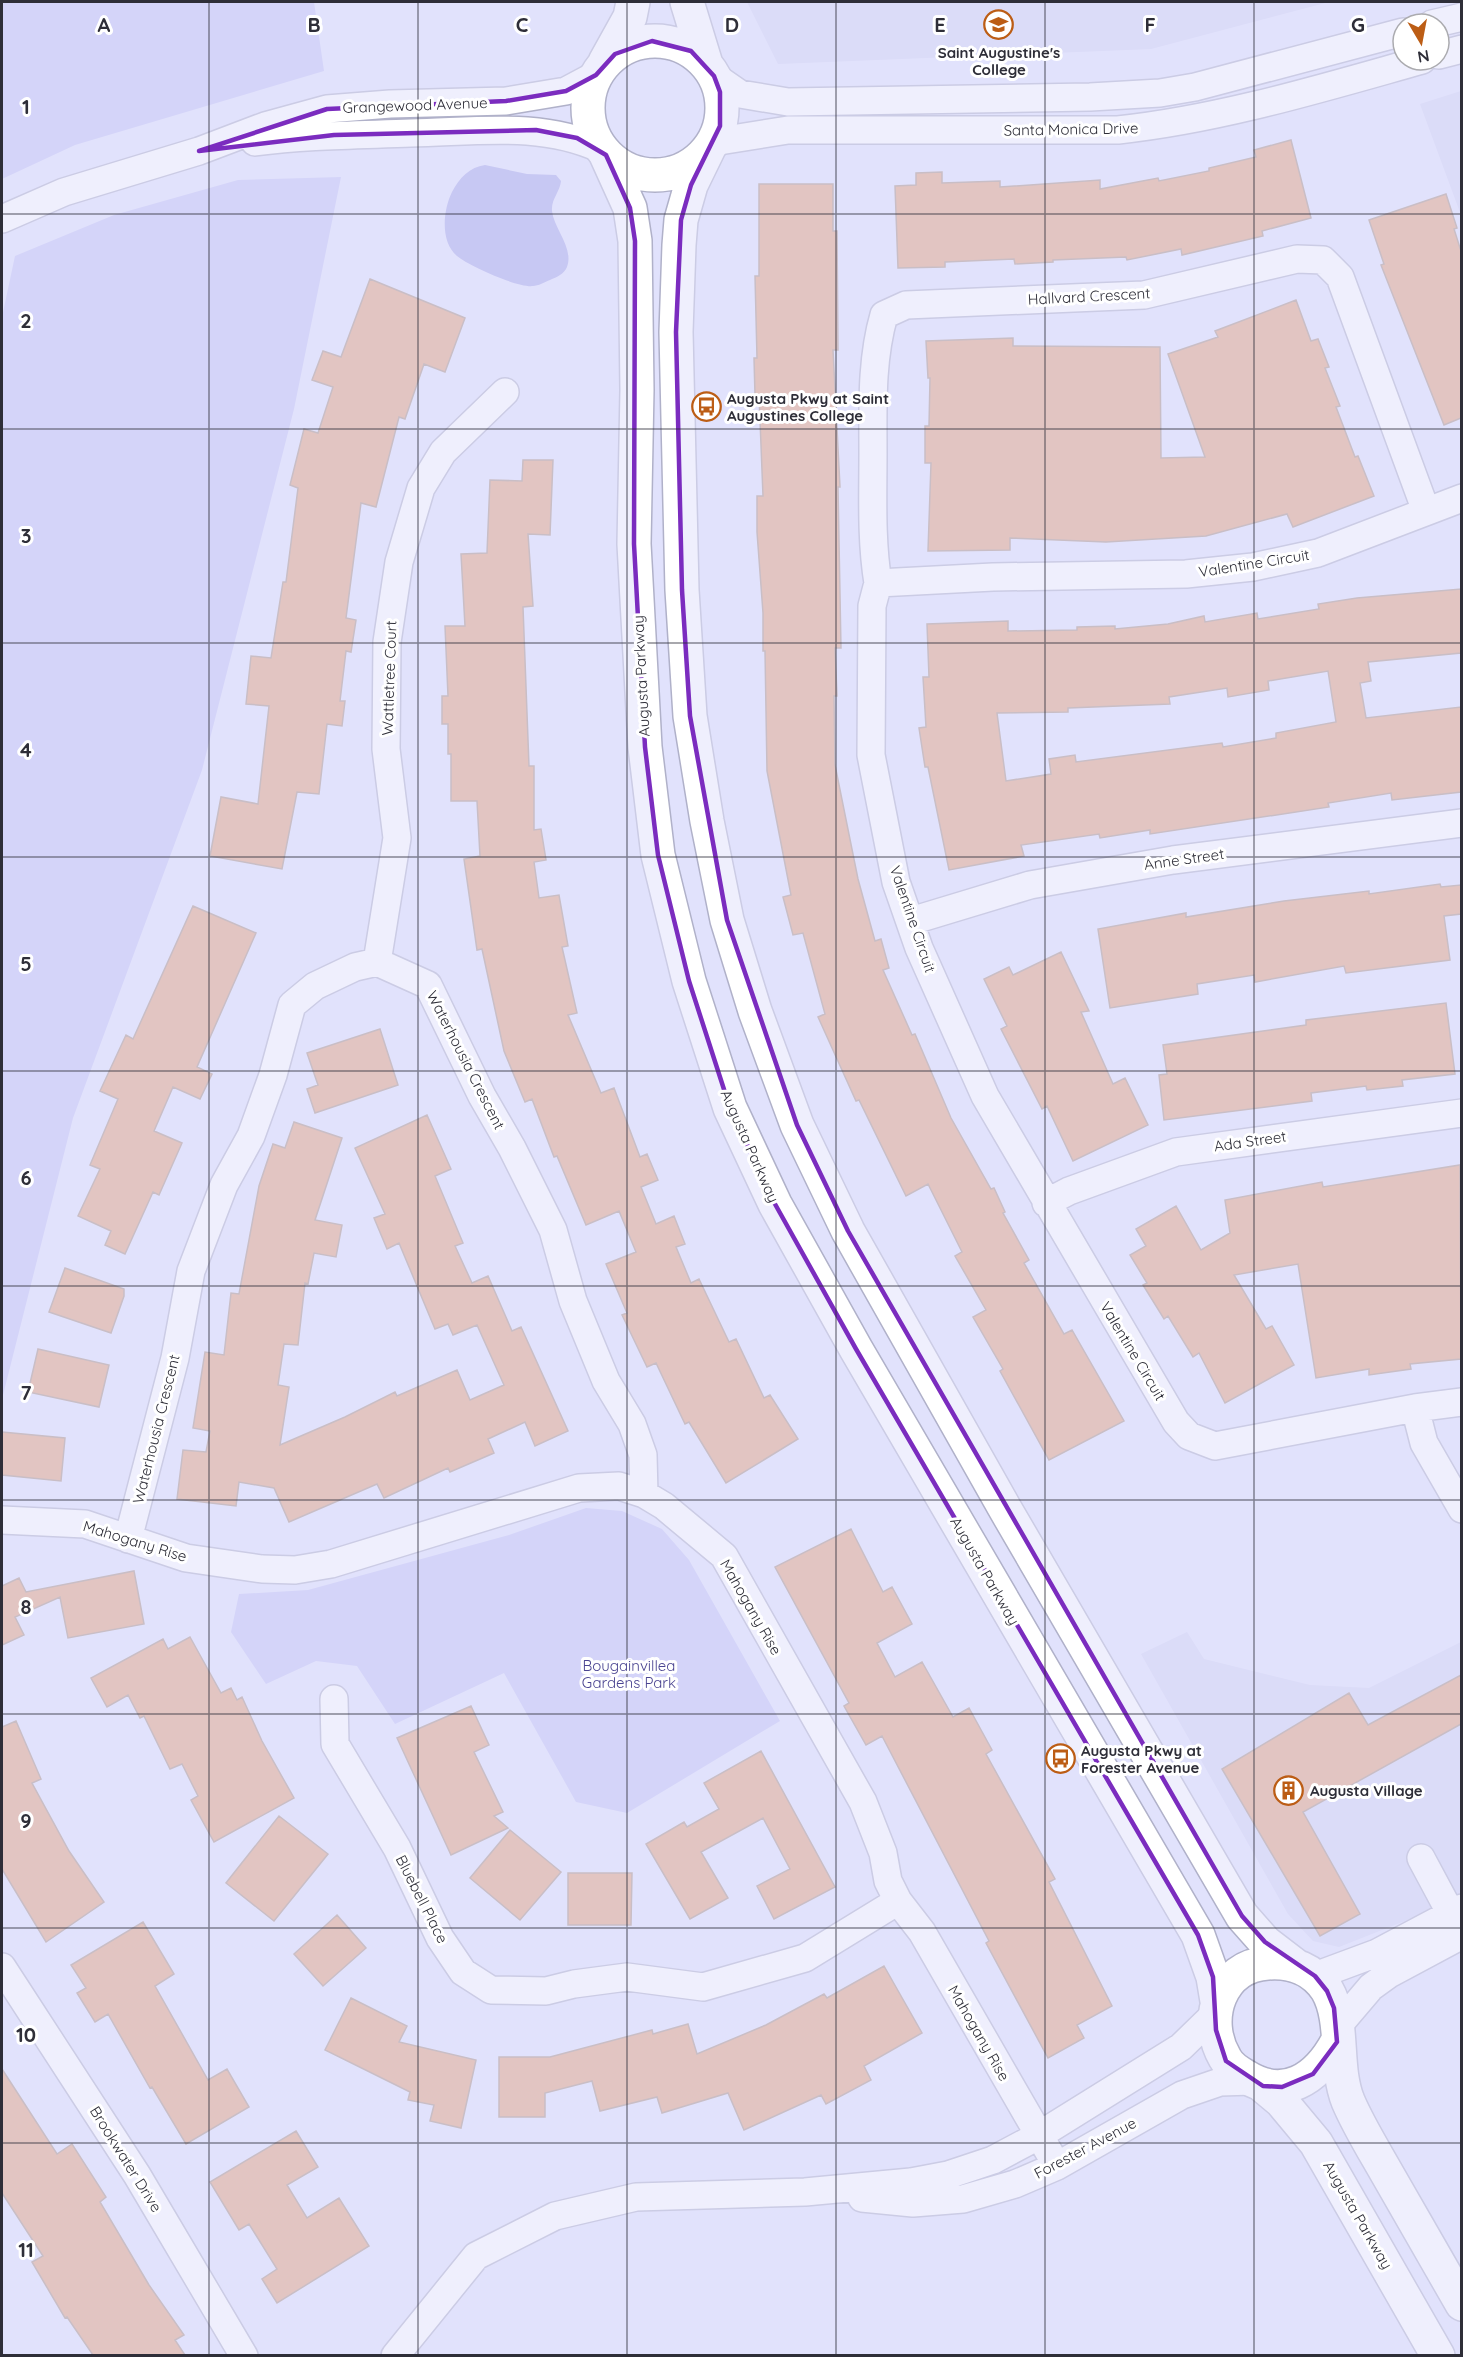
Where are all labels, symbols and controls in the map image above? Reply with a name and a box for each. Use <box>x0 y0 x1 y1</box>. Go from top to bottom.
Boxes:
school or university icon: Saint Augustine's College <box>983 9 1015 41</box>
text: A <box>98 12 111 37</box>
text: B <box>307 12 321 37</box>
text: C <box>516 12 529 37</box>
text: D <box>725 12 739 37</box>
text: E <box>934 12 946 37</box>
text: F <box>1144 12 1156 37</box>
text: G <box>1351 12 1365 37</box>
north arrow <box>1391 12 1451 72</box>
place label: Saint Augustine's College <box>938 43 1060 79</box>
text: N <box>1416 46 1431 68</box>
street label: Grangewood Avenue <box>342 93 488 117</box>
text: 1 <box>22 94 30 119</box>
street label: Santa Monica Drive <box>1003 118 1139 140</box>
street label: Hallvard Crescent <box>1027 283 1151 309</box>
text: 2 <box>20 308 32 333</box>
place label: Augusta Pkwy at Saint Augustines College <box>727 389 889 425</box>
bus stop icon: Augusta Pkwy at Saint Augustines College <box>690 391 722 423</box>
text: 3 <box>21 523 31 548</box>
street label: Valentine Circuit <box>1197 545 1311 581</box>
street label: Augusta Parkway <box>628 615 654 737</box>
street label: Wattletree Court <box>377 620 401 736</box>
text: 4 <box>20 737 32 762</box>
street label: Anne Street <box>1143 844 1225 874</box>
street label: Valentine Circuit <box>886 863 940 975</box>
text: 5 <box>20 951 32 976</box>
street label: Waterhousia Crescent <box>423 988 509 1132</box>
street label: Augusta Parkway <box>717 1087 783 1205</box>
street label: Ada Street <box>1213 1127 1287 1155</box>
text: 6 <box>20 1165 32 1190</box>
street label: Valentine Circuit <box>1096 1298 1170 1404</box>
street label: Waterhousia Crescent <box>128 1352 184 1506</box>
text: 7 <box>21 1380 32 1405</box>
street label: Augusta Parkway <box>946 1514 1024 1628</box>
street label: Mahogany Rise <box>81 1516 189 1566</box>
street label: Mahogany Rise <box>716 1556 786 1658</box>
text: 8 <box>21 1594 32 1619</box>
park label: Bougainvillea Gardens Park <box>582 1656 676 1692</box>
place label: Augusta Pkwy at Forester Avenue <box>1081 1741 1202 1777</box>
bus stop icon: Augusta Pkwy at Forester Avenue <box>1044 1743 1076 1775</box>
building icon: Augusta Village <box>1273 1774 1305 1806</box>
place label: Augusta Village <box>1310 1781 1423 1800</box>
text: 9 <box>20 1808 32 1833</box>
street label: Bluebell Place <box>392 1852 452 1946</box>
street label: Mahogany Rise <box>944 1982 1014 2084</box>
text: 10 <box>16 2022 36 2047</box>
street label: Brookwater Drive <box>86 2103 166 2215</box>
street label: Forester Avenue <box>1031 2113 1139 2183</box>
street label: Augusta Parkway <box>1319 2158 1397 2272</box>
text: 11 <box>18 2237 34 2262</box>

